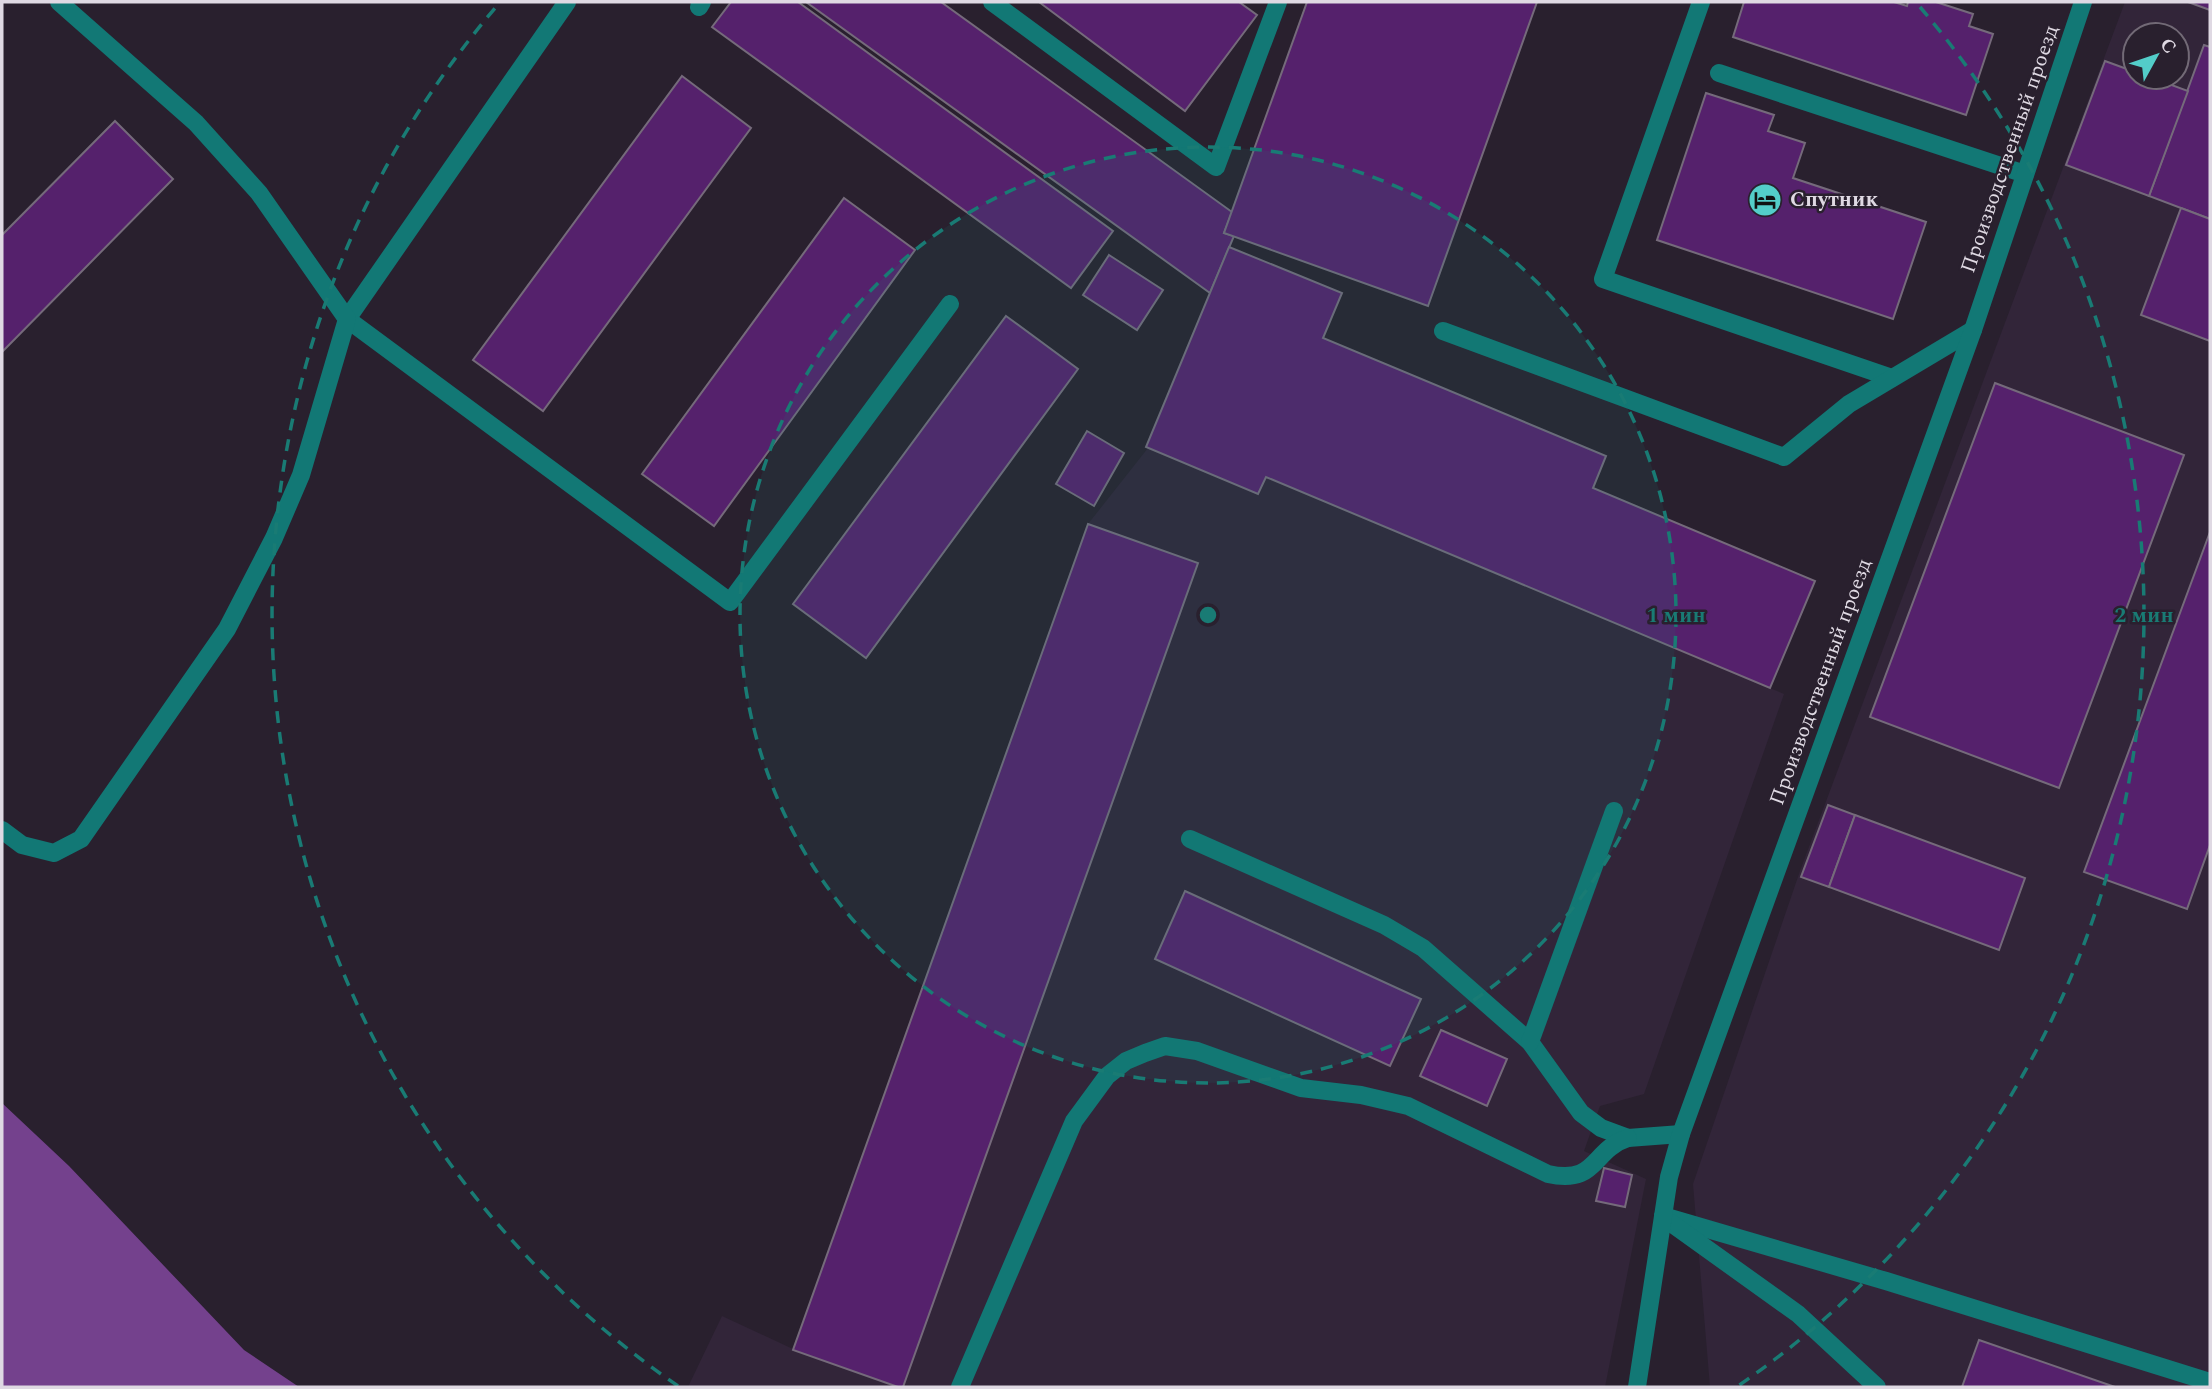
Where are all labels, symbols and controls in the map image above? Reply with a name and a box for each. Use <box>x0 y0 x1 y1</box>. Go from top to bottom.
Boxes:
street label: Производственный проезд <box>1952 21 2068 277</box>
north arrow <box>2121 21 2191 91</box>
text: С <box>2152 32 2183 61</box>
hotel icon: Спутник <box>1746 181 1784 219</box>
place label: Спутник <box>1790 184 1878 216</box>
street label: Производственный проезд <box>1761 554 1881 810</box>
text: 1 мин <box>1646 600 1706 632</box>
text: 2 мин <box>2114 600 2174 632</box>
centre of rings <box>1196 603 1220 627</box>

